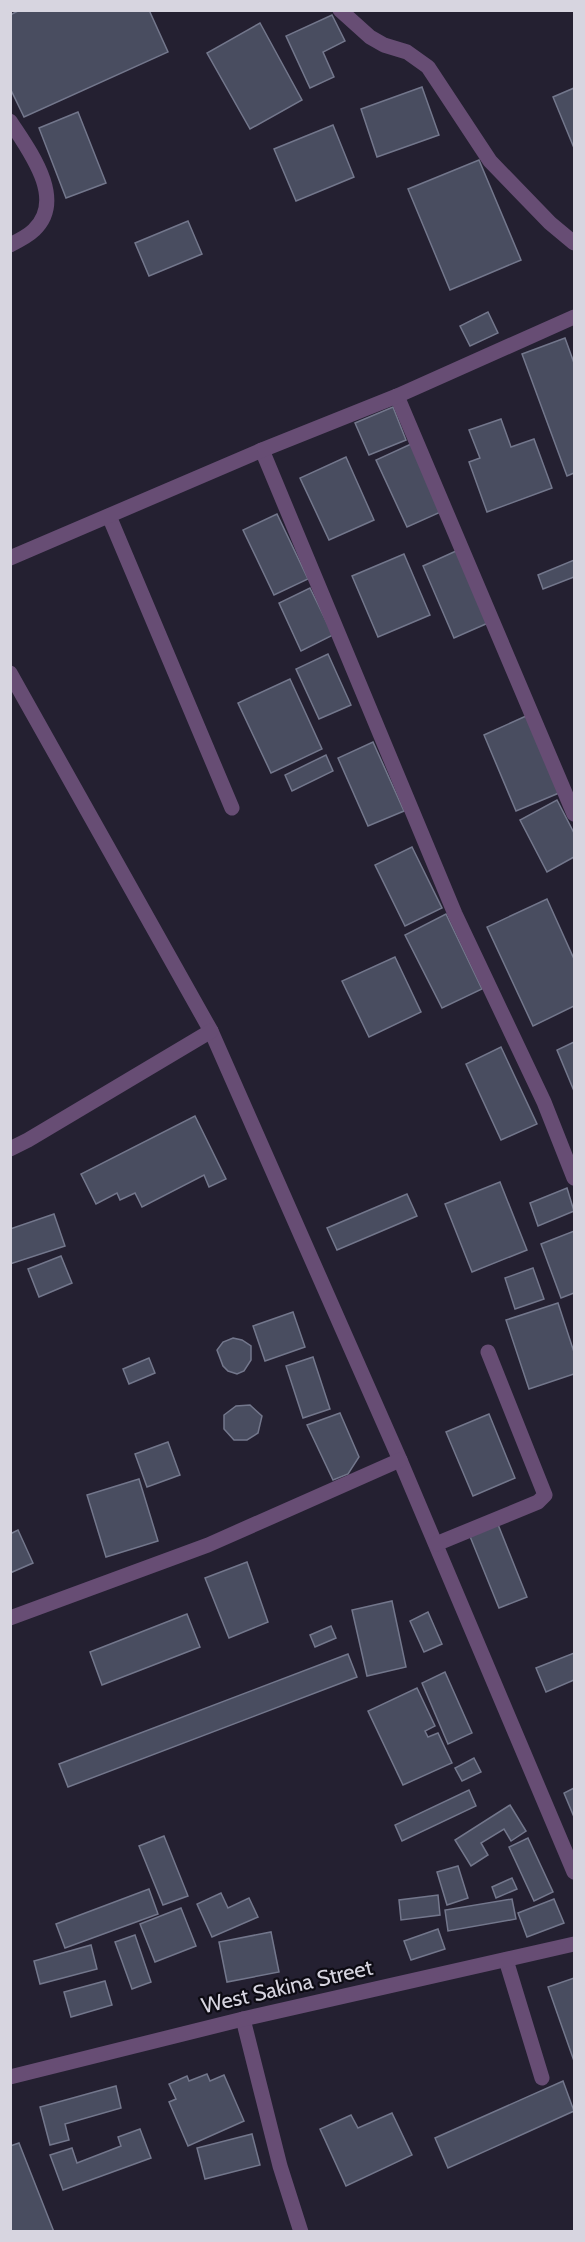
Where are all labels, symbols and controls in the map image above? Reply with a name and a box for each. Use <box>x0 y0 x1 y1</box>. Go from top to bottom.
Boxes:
street label: West Sakina Street <box>199 1954 376 2019</box>

